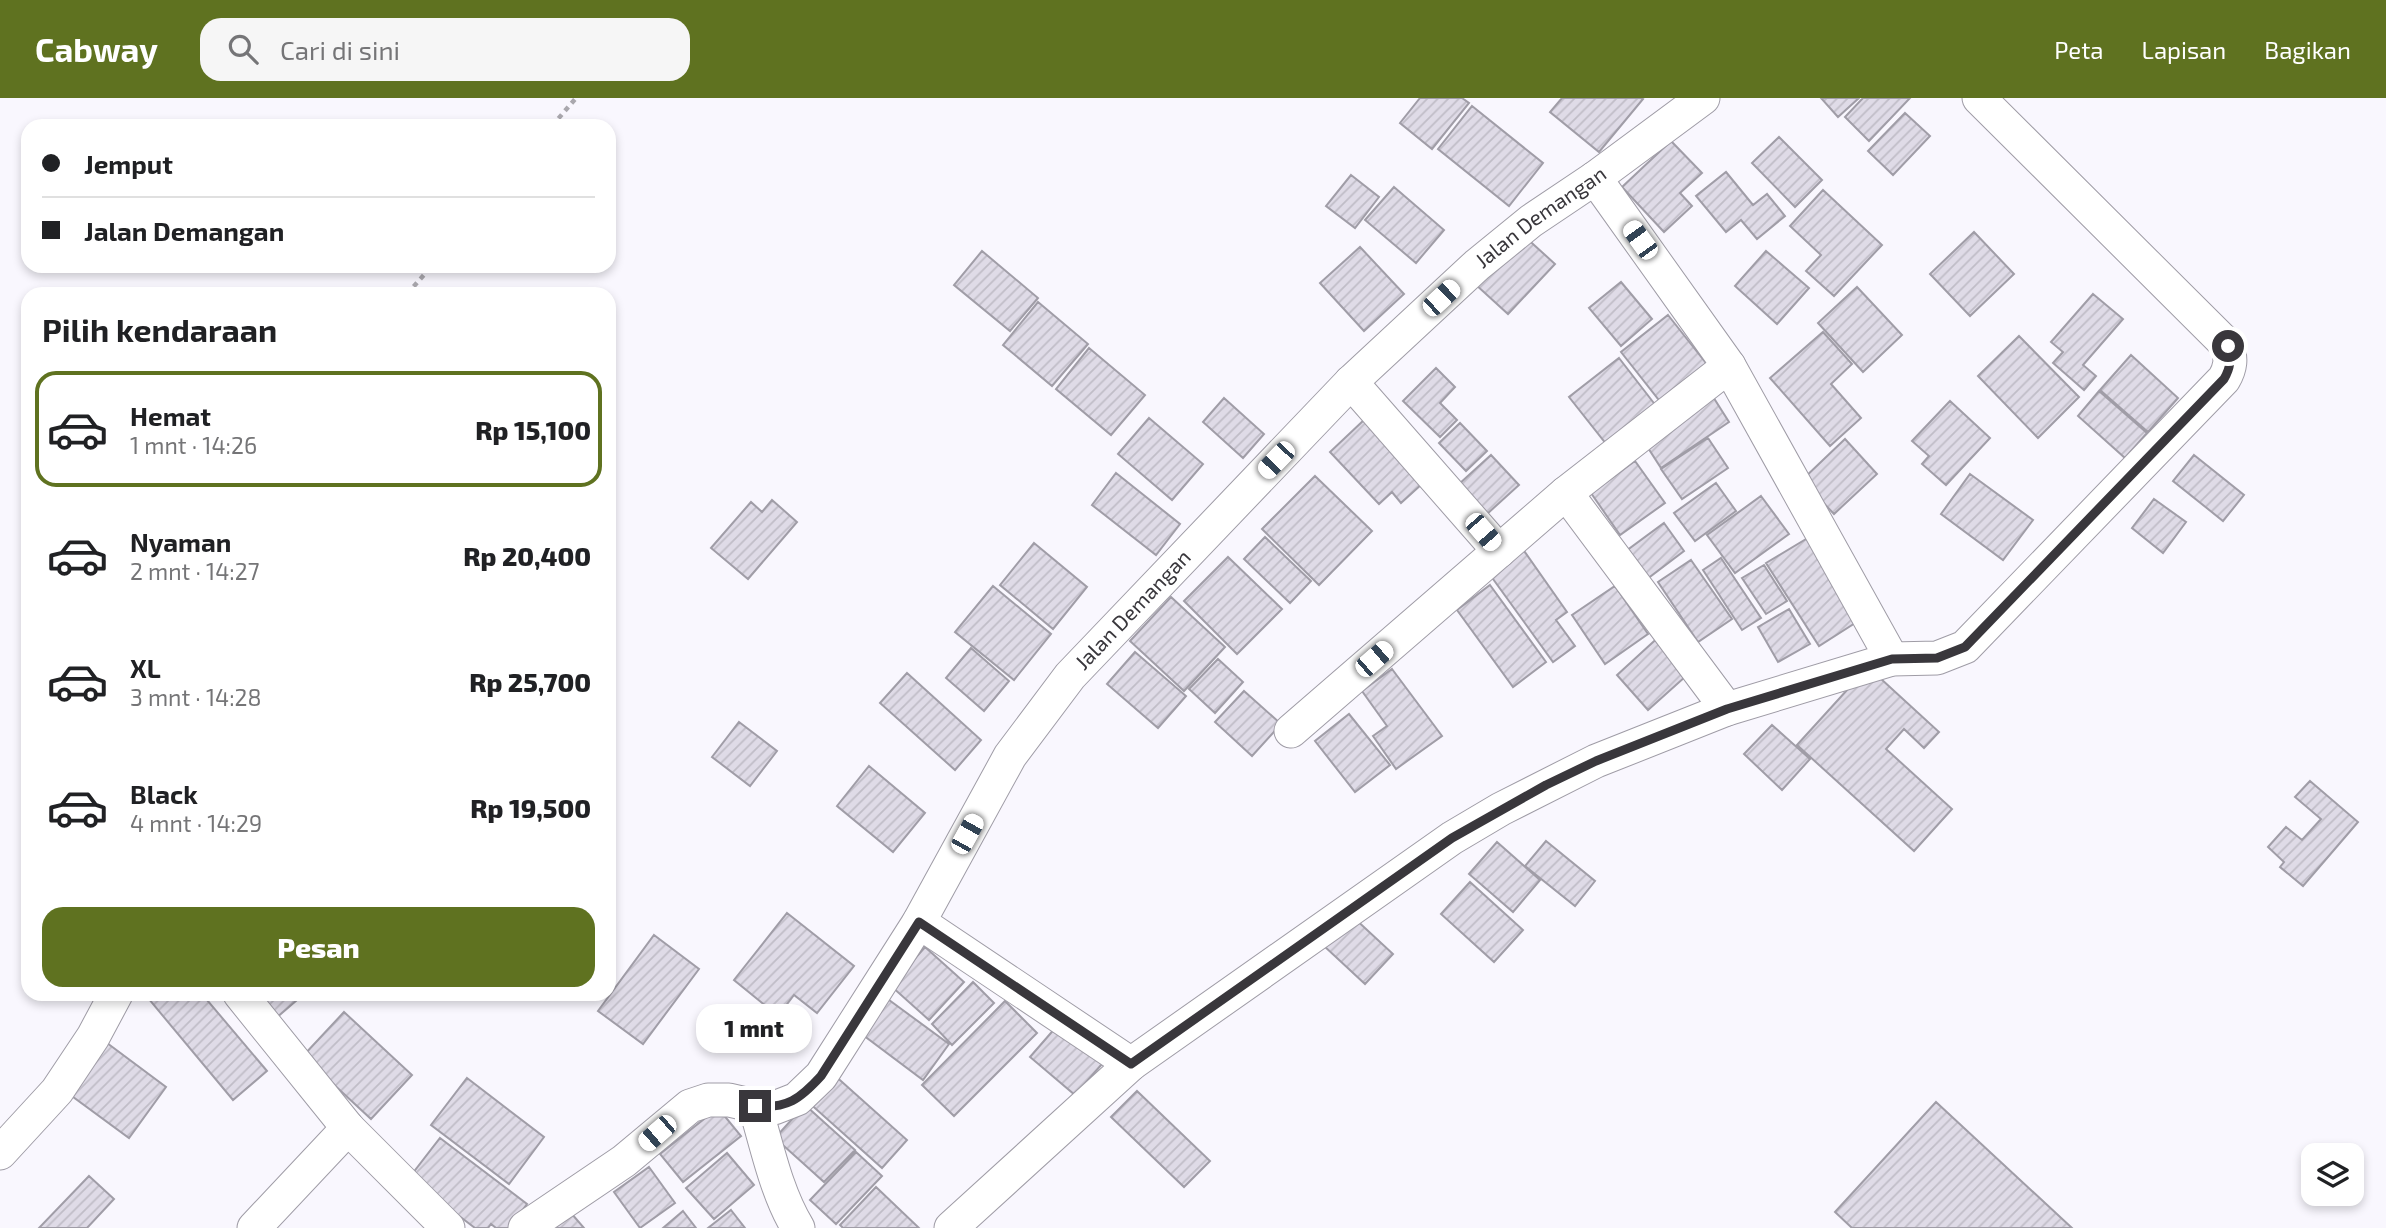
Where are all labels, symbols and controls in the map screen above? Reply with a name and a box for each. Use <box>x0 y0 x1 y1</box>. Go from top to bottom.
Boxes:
search box <box>200 18 690 81</box>
text: Cabway <box>35 29 158 69</box>
icon: search <box>224 30 262 68</box>
text: Cari di sini <box>280 34 400 65</box>
text: Peta <box>2054 35 2104 64</box>
text: Lapisan <box>2142 35 2226 64</box>
text: Bagikan <box>2264 35 2351 64</box>
text: Jemput <box>84 148 173 179</box>
street label: Jalan Demangan <box>1469 160 1610 272</box>
text: Jalan Demangan <box>84 215 284 246</box>
car <box>1620 217 1661 263</box>
car <box>1419 276 1464 320</box>
text: Pilih kendaraan <box>42 310 277 348</box>
route start <box>2212 330 2244 362</box>
icon: car <box>46 398 109 461</box>
text: Hemat <box>130 400 211 431</box>
text: Rp 15,100 <box>475 414 591 445</box>
text: 1 mnt · 14:26 <box>130 431 257 459</box>
car <box>1254 438 1299 482</box>
car <box>1462 509 1505 555</box>
icon: car <box>46 524 109 587</box>
text: Nyaman <box>130 526 231 557</box>
text: Rp 20,400 <box>463 540 591 571</box>
street label: Jalan Demangan <box>1069 544 1195 674</box>
text: 2 mnt · 14:27 <box>130 557 259 585</box>
car <box>1352 637 1397 681</box>
icon: car <box>46 650 109 713</box>
text: XL <box>130 652 161 683</box>
text: Rp 25,700 <box>469 666 591 697</box>
text: 3 mnt · 14:28 <box>130 683 262 711</box>
icon: car <box>46 776 109 839</box>
text: Black <box>130 778 198 809</box>
text: Rp 19,500 <box>470 792 591 823</box>
text: 4 mnt · 14:29 <box>130 809 262 837</box>
car <box>948 811 987 857</box>
button: Pesan <box>42 907 595 987</box>
callout: 1 mnt <box>697 1004 813 1054</box>
text: 1 mnt <box>724 1014 784 1042</box>
route end <box>739 1090 771 1122</box>
car <box>635 1111 680 1155</box>
map controls <box>2301 1143 2364 1206</box>
button: layers <box>2301 1143 2364 1206</box>

